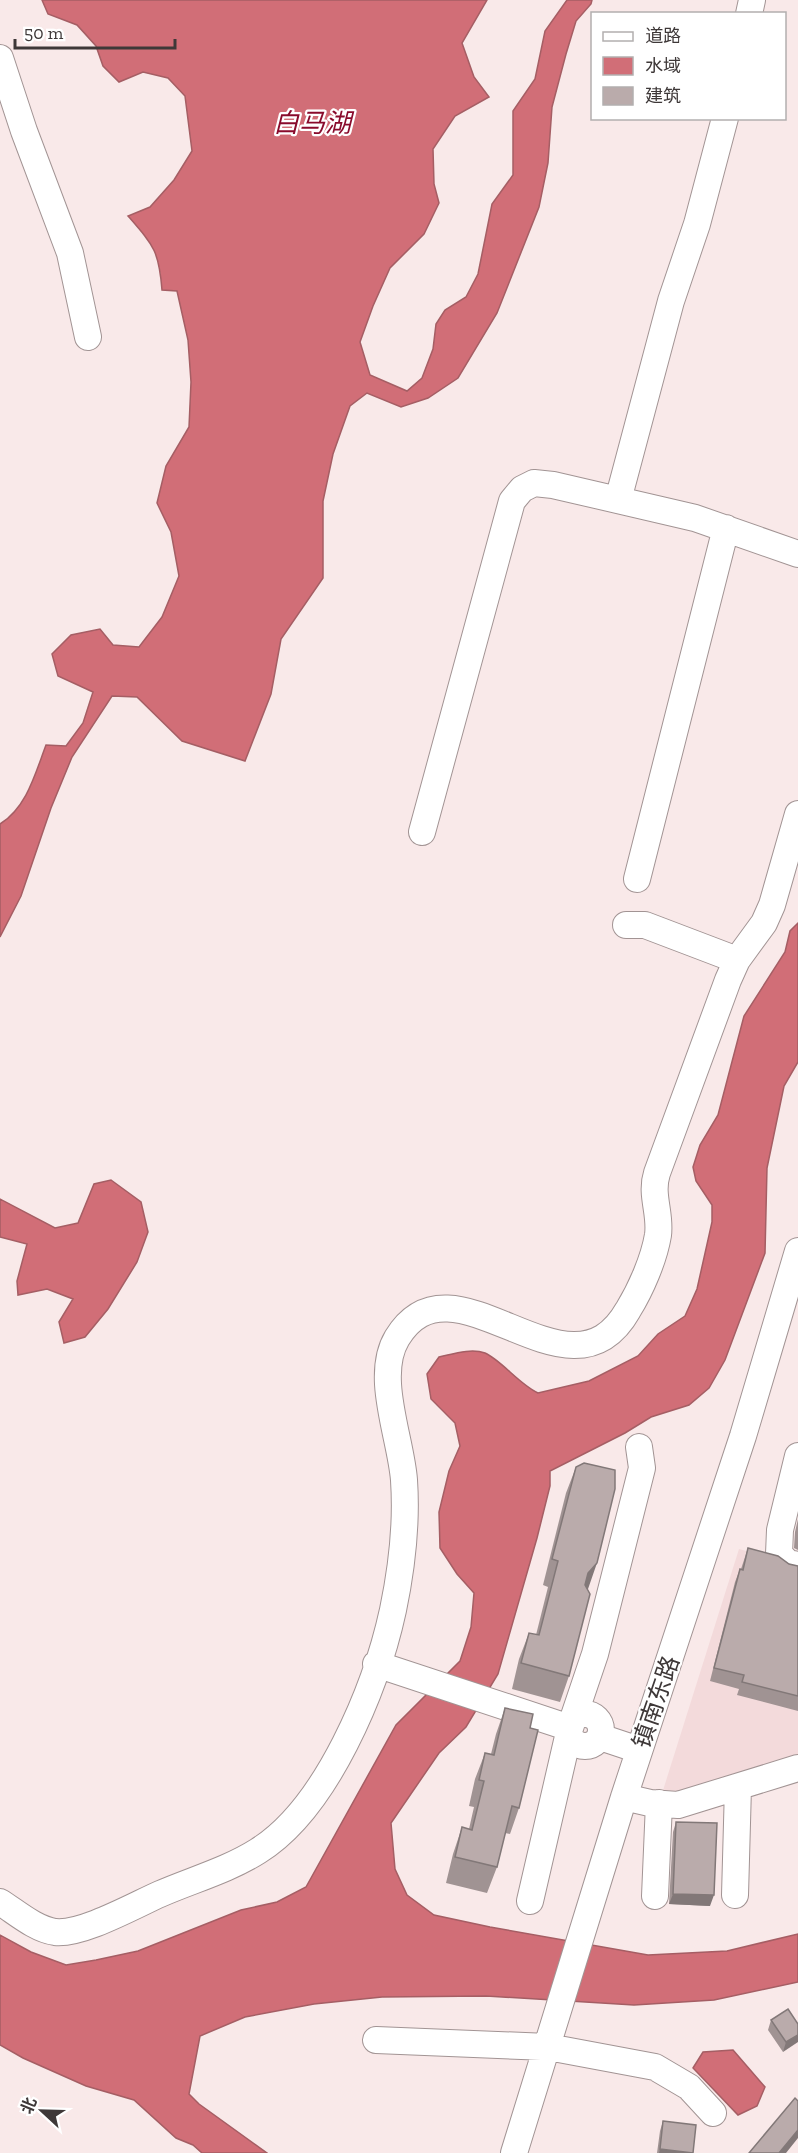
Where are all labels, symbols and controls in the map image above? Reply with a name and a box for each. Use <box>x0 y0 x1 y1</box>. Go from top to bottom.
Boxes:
scale bar <box>15 12 176 50</box>
legend <box>591 12 786 120</box>
text: 50 m <box>24 22 64 44</box>
text: 道路 <box>645 25 681 47</box>
text: 水域 <box>645 55 681 77</box>
text: 建筑 <box>645 85 681 107</box>
water label: 白马湖 <box>273 107 355 139</box>
street label: 镇南东路 <box>626 1652 685 1752</box>
north arrow <box>12 2081 72 2141</box>
text: 北 <box>17 2095 40 2117</box>

